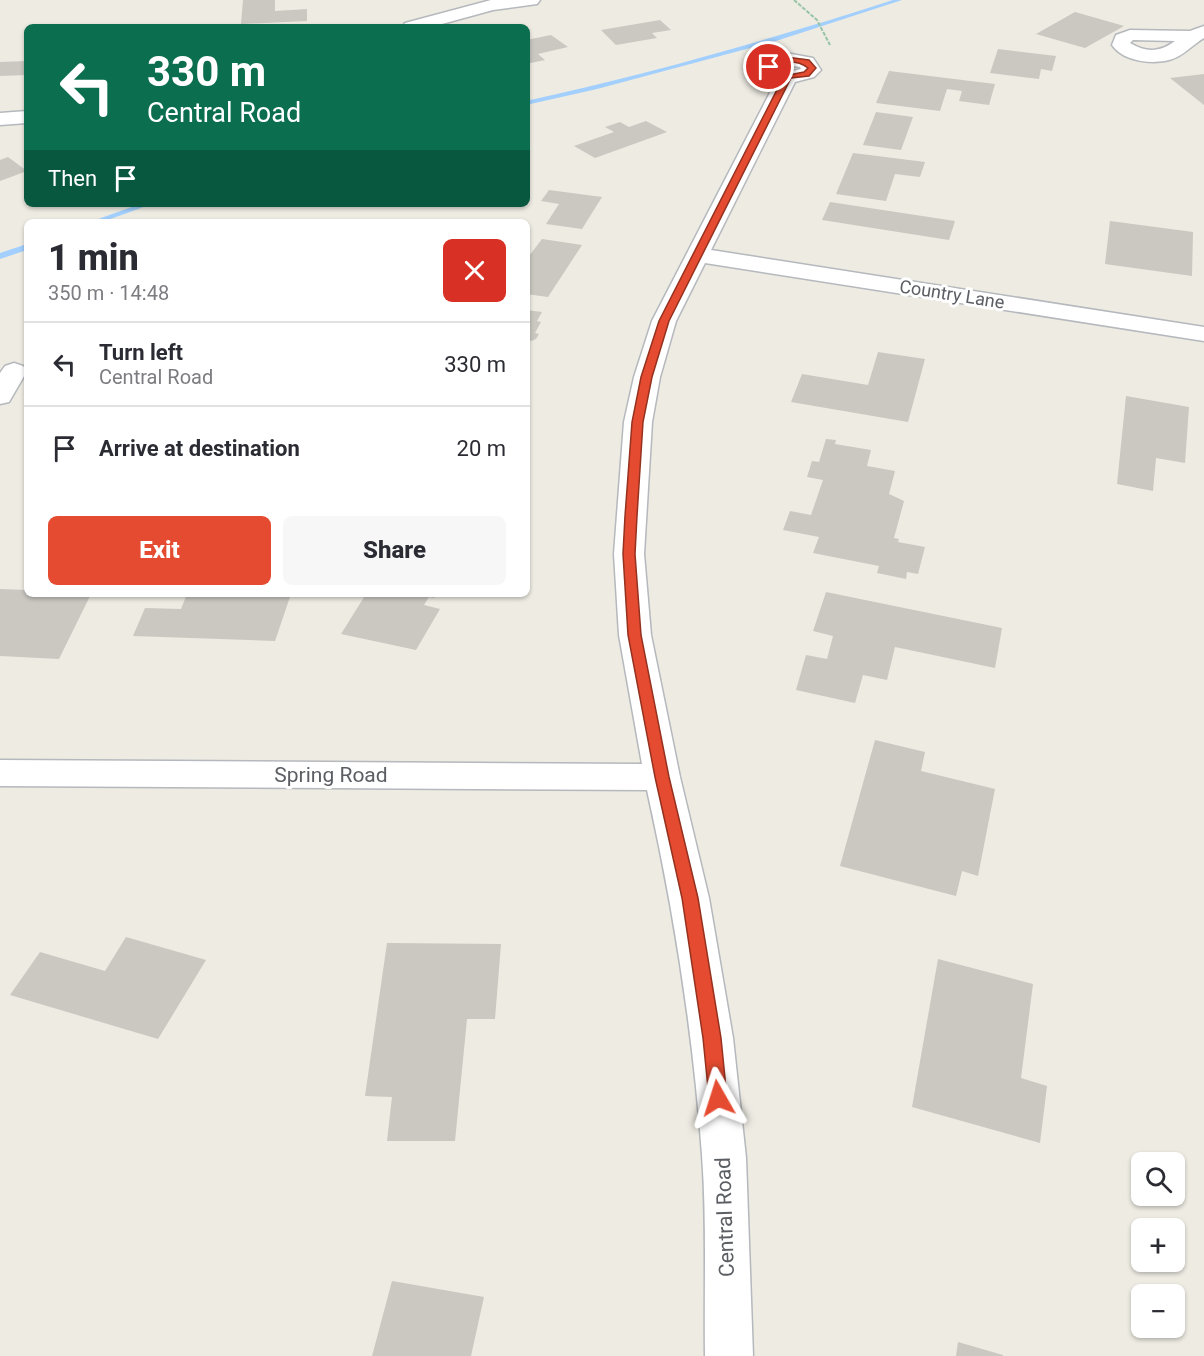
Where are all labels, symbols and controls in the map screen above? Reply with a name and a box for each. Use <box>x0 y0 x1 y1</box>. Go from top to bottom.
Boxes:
pin <box>743 41 794 92</box>
text: 330 m <box>147 47 266 96</box>
icon: left <box>48 48 126 126</box>
icon: arrive <box>752 50 785 83</box>
text: Central Road <box>147 97 301 129</box>
icon: arrive <box>109 162 142 195</box>
text: Then <box>48 166 97 191</box>
text: 1 min <box>48 237 139 279</box>
button: close <box>443 239 506 302</box>
street label: Country Lane <box>898 275 1006 313</box>
text: 350 m · 14:48 <box>48 281 169 305</box>
text: Turn left <box>99 340 183 365</box>
icon: left <box>48 348 81 381</box>
text: 330 m <box>444 352 506 377</box>
text: Central Road <box>99 365 213 389</box>
icon: arrive <box>48 432 81 465</box>
text: Arrive at destination <box>99 436 300 461</box>
text: 20 m <box>457 436 506 461</box>
button: Exit <box>48 516 271 585</box>
button: Share <box>283 516 506 585</box>
street label: Spring Road <box>274 763 388 787</box>
position arrow <box>686 1066 750 1130</box>
map controls <box>1131 1152 1185 1338</box>
button: search <box>1131 1152 1185 1206</box>
street label: Central Road <box>711 1157 739 1277</box>
button: + <box>1131 1218 1185 1272</box>
button: − <box>1131 1284 1185 1338</box>

